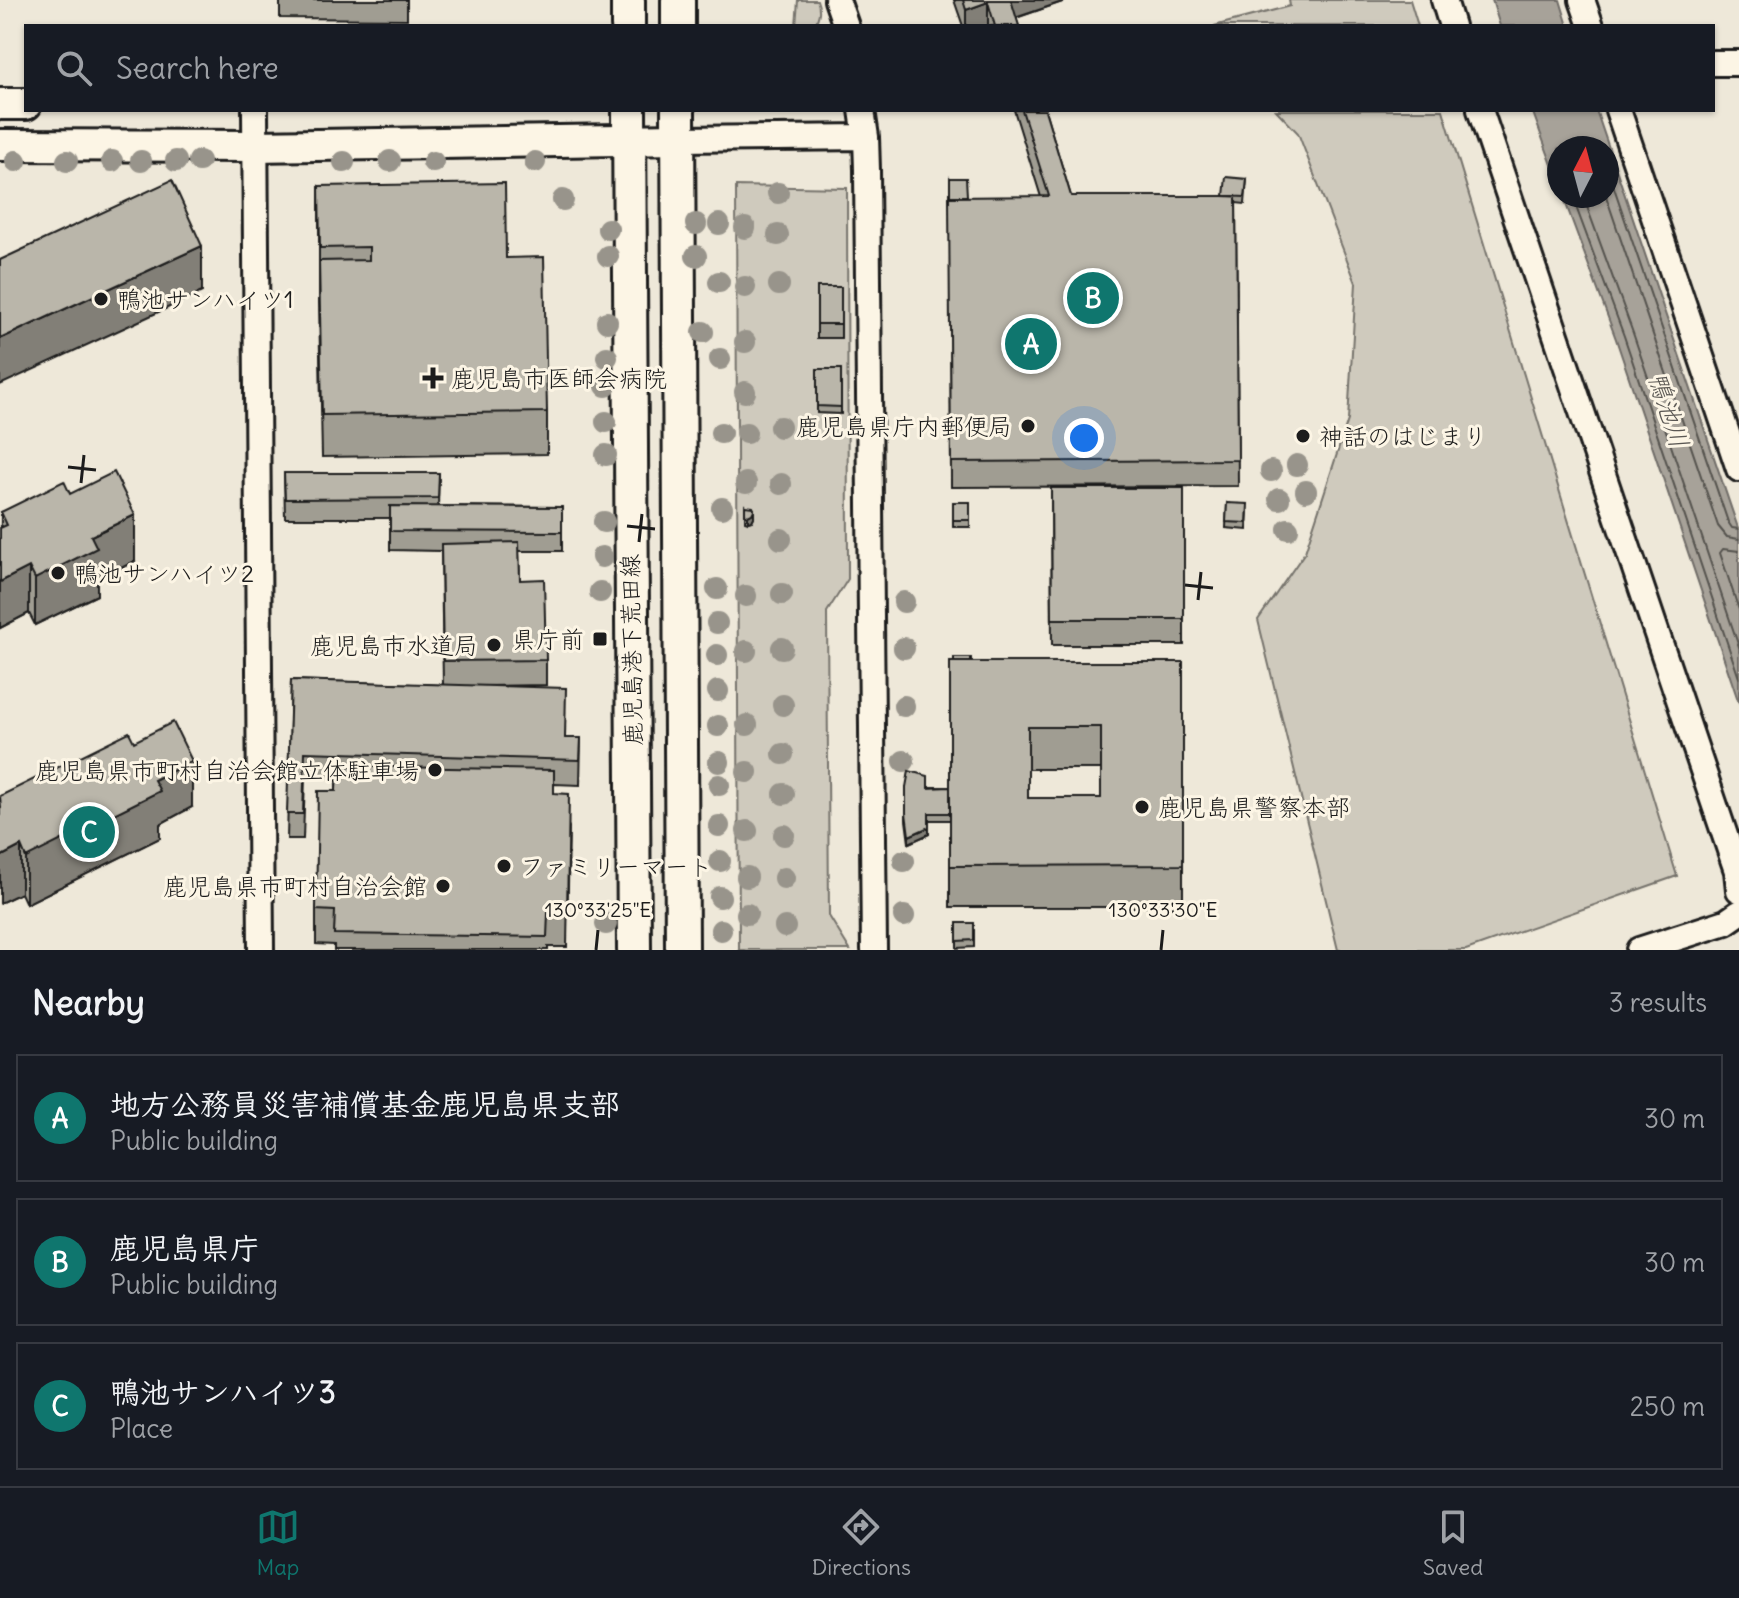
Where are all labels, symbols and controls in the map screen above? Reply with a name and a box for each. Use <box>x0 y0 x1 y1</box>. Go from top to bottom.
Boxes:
search box <box>24 24 1715 112</box>
icon: search <box>52 46 96 90</box>
text: Search here <box>116 49 279 87</box>
north arrow <box>1547 136 1619 208</box>
pin: B <box>1067 268 1119 328</box>
place label: 鴨池サンハイツ1 <box>117 284 294 314</box>
marker: 鴨池サンハイツ1 <box>92 290 110 308</box>
pin: A <box>1005 314 1057 374</box>
place label: 鹿児島市医師会病院 <box>451 363 667 393</box>
marker: 鹿児島市医師会病院 <box>422 367 444 389</box>
water label: 鴨池川 <box>1641 368 1697 452</box>
place label: 鹿児島県庁内郵便局 <box>796 411 1012 441</box>
marker: 鹿児島県庁内郵便局 <box>1019 417 1037 435</box>
your location <box>1064 418 1104 458</box>
place label: 神話のはじまり <box>1319 421 1487 451</box>
marker: 神話のはじまり <box>1294 427 1312 445</box>
street label: 鹿児島港下荒田線 <box>614 554 648 746</box>
place label: 鴨池サンハイツ2 <box>74 558 254 588</box>
marker: 鴨池サンハイツ2 <box>49 564 67 582</box>
place label: 県庁前 <box>512 624 584 654</box>
place label: 鹿児島市水道局 <box>310 630 478 660</box>
marker: 県庁前 <box>591 630 609 648</box>
marker: 鹿児島市水道局 <box>485 636 503 654</box>
place label: 鹿児島県市町村自治会館立体駐車場 <box>35 755 419 785</box>
marker: 鹿児島県市町村自治会館立体駐車場 <box>426 761 444 779</box>
place label: 鹿児島県警察本部 <box>1158 792 1350 822</box>
marker: 鹿児島県警察本部 <box>1133 798 1151 816</box>
pin: C <box>63 802 115 862</box>
place label: ファミリーマート <box>520 851 712 881</box>
marker: ファミリーマート <box>495 857 513 875</box>
place label: 鹿児島県市町村自治会館 <box>163 871 427 901</box>
marker: 鹿児島県市町村自治会館 <box>434 877 452 895</box>
text: 130°33'25"E <box>545 897 651 922</box>
text: 130°33'30"E <box>1109 897 1217 922</box>
text: Nearby <box>32 981 145 1024</box>
text: 3 results <box>1609 986 1707 1019</box>
text: 地方公務員災害補償基金鹿児島県支部 <box>110 1085 620 1123</box>
text: A <box>52 1102 68 1135</box>
text: 30 m <box>1644 1102 1705 1135</box>
text: Public building <box>110 1124 278 1157</box>
text: 鹿児島県庁 <box>110 1229 260 1267</box>
text: B <box>51 1246 69 1279</box>
text: 30 m <box>1644 1246 1705 1279</box>
text: Public building <box>110 1268 278 1301</box>
text: 鴨池サンハイツ3 <box>110 1373 336 1411</box>
text: C <box>51 1390 69 1423</box>
text: 250 m <box>1630 1390 1705 1423</box>
text: Place <box>110 1412 173 1445</box>
tab: Map <box>256 1505 300 1581</box>
tab: Directions <box>812 1505 911 1581</box>
tab: Saved <box>1423 1505 1483 1581</box>

